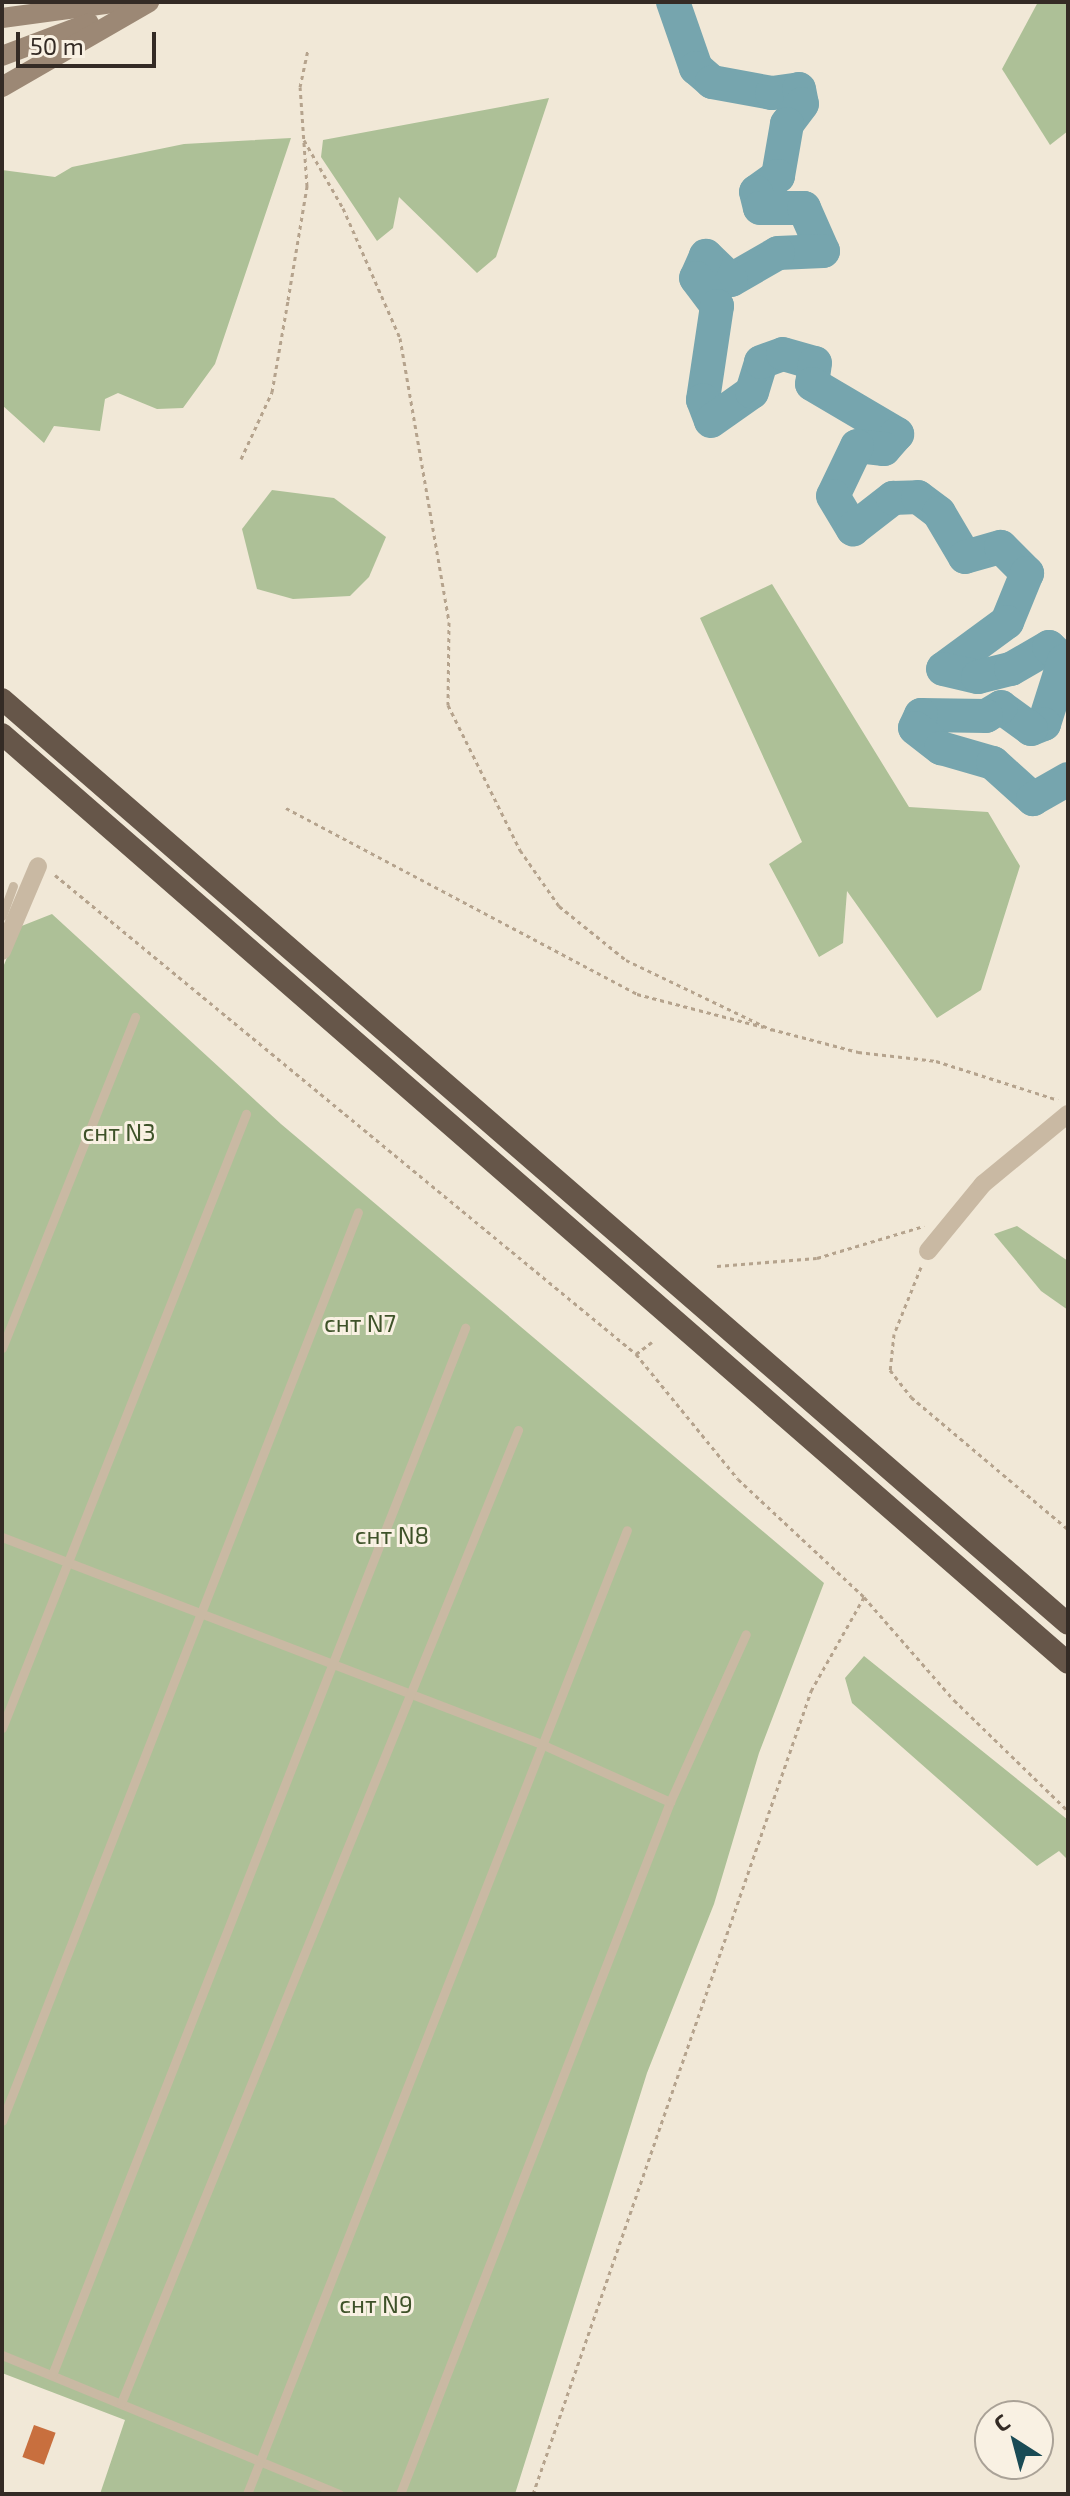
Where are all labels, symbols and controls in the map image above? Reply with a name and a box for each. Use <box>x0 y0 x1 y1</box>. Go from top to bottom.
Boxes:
scale bar <box>20 16 160 66</box>
text: 50 m <box>30 31 84 60</box>
park label: снт N3 <box>82 1118 156 1146</box>
park label: снт N7 <box>324 1309 396 1337</box>
park label: снт N8 <box>355 1521 429 1549</box>
park label: снт N9 <box>339 2290 413 2318</box>
north arrow <box>974 2400 1054 2480</box>
text: С <box>988 2408 1014 2437</box>

